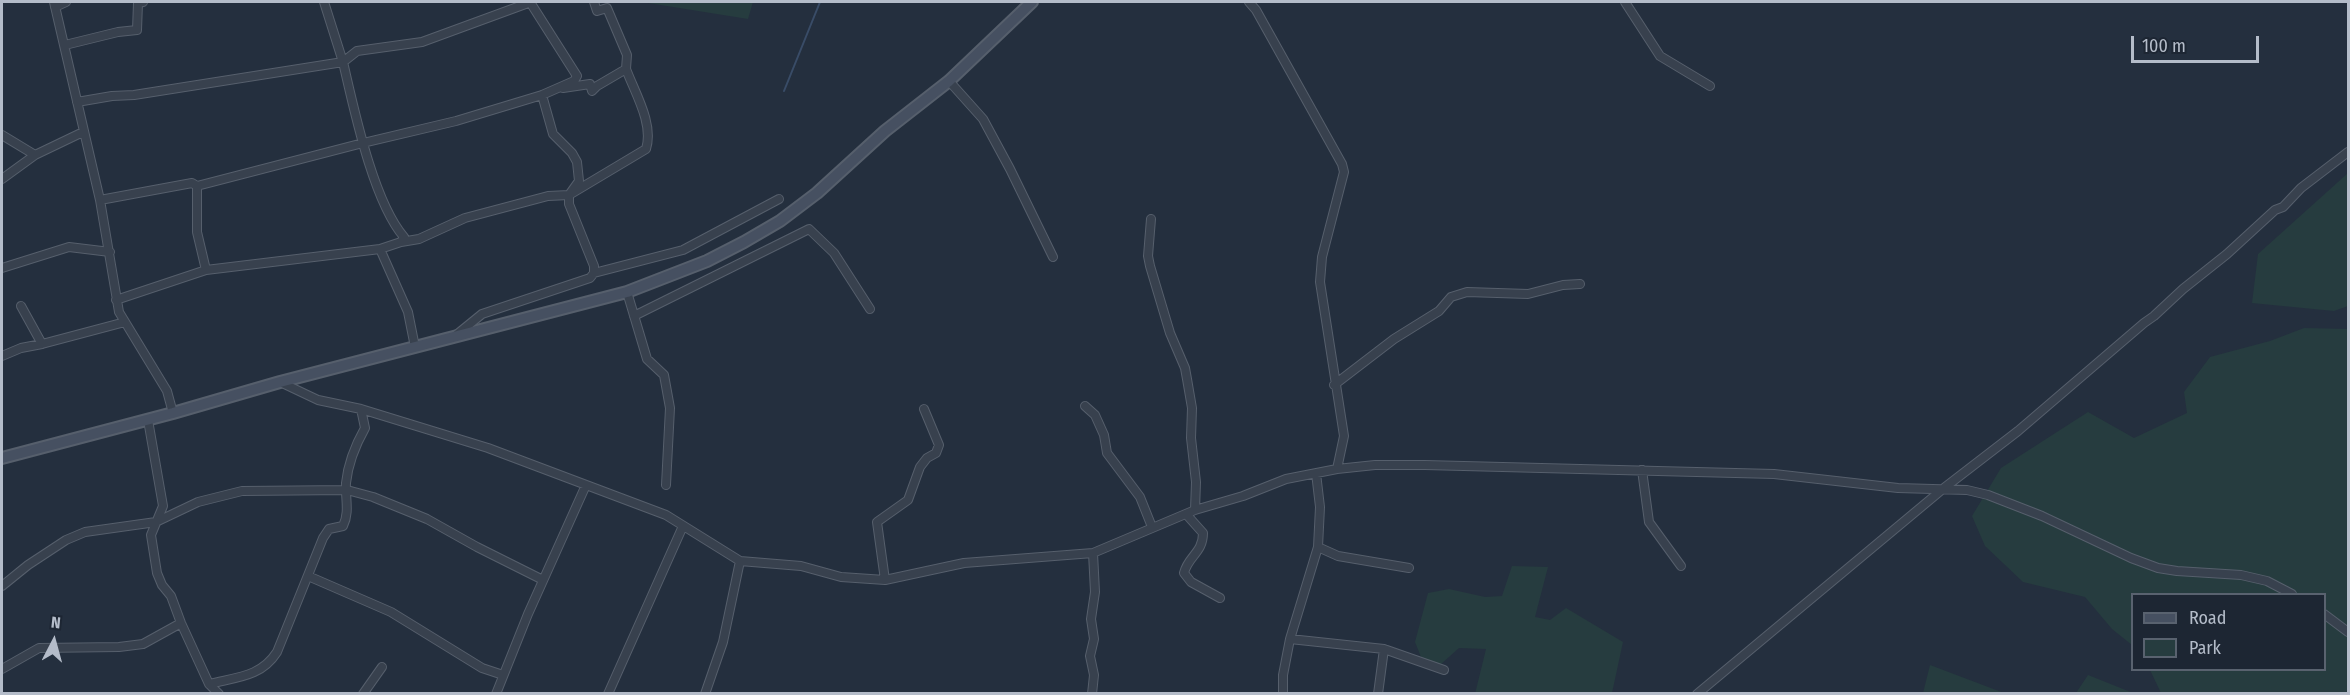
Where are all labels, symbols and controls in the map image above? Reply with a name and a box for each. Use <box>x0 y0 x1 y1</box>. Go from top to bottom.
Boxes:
scale bar <box>2134 24 2262 62</box>
text: 100 m <box>2142 35 2186 57</box>
legend <box>2131 593 2326 671</box>
text: Road <box>2189 607 2226 629</box>
north arrow <box>24 611 84 671</box>
text: N <box>50 613 62 633</box>
text: Park <box>2189 637 2221 659</box>

